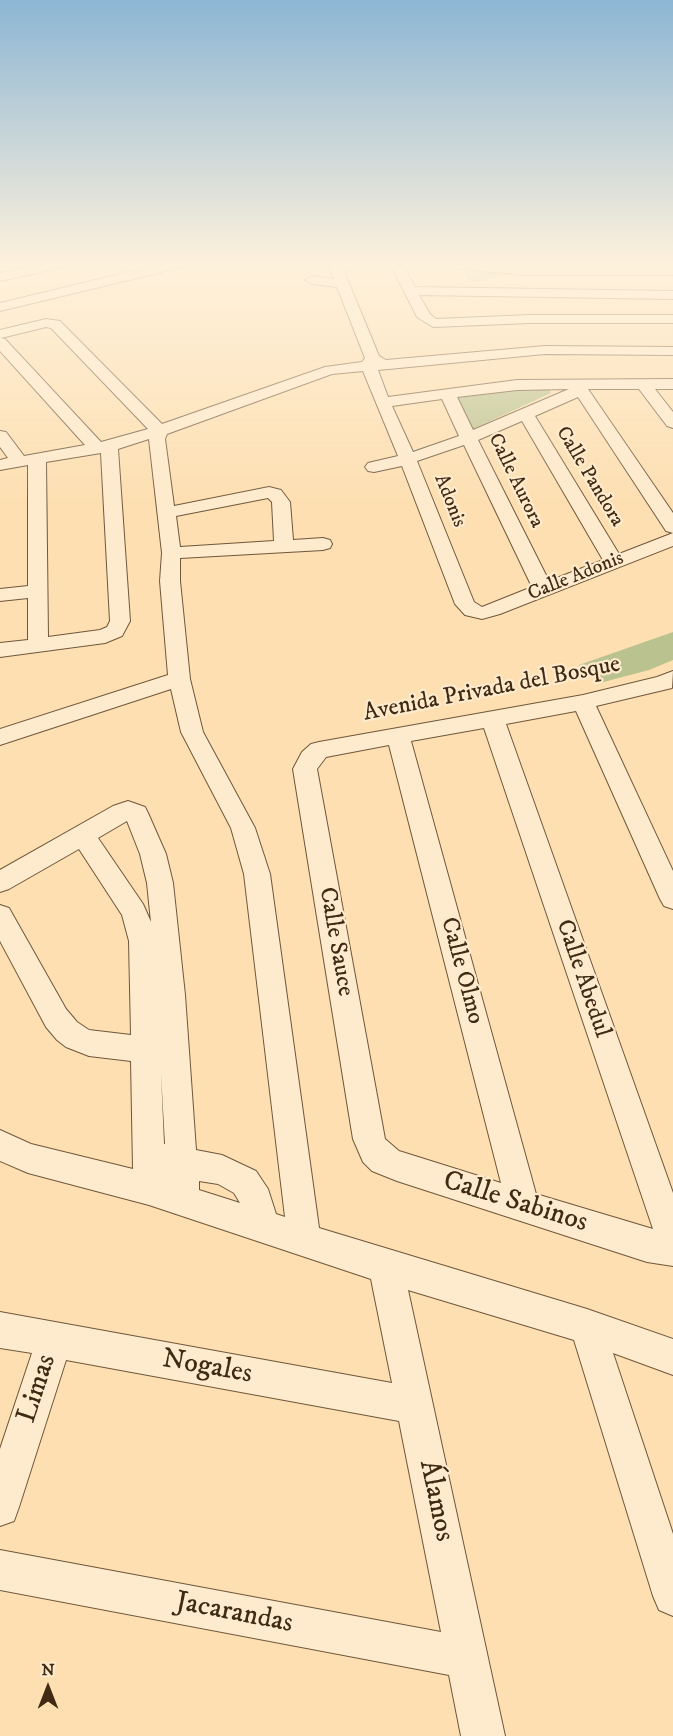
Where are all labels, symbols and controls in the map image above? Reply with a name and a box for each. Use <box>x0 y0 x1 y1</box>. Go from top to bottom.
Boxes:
street label: Calle Pandora <box>550 423 628 531</box>
street label: Calle Aurora <box>482 430 548 532</box>
street label: Adonis <box>428 471 470 531</box>
street label: Calle Adonis <box>525 547 627 607</box>
street label: Avenida Privada del Bosque <box>361 651 623 729</box>
street label: Calle Sauce <box>311 885 359 999</box>
street label: Calle Olmo <box>433 915 489 1027</box>
street label: Calle Abedul <box>548 916 616 1042</box>
street label: Calle Sabinos <box>439 1165 591 1241</box>
street label: Nogales <box>159 1344 255 1392</box>
street label: Limas <box>11 1351 65 1427</box>
street label: Álamos <box>410 1457 460 1545</box>
street label: Jacarandas <box>173 1586 295 1642</box>
north arrow <box>18 1658 78 1718</box>
text: N <box>41 1660 55 1680</box>

